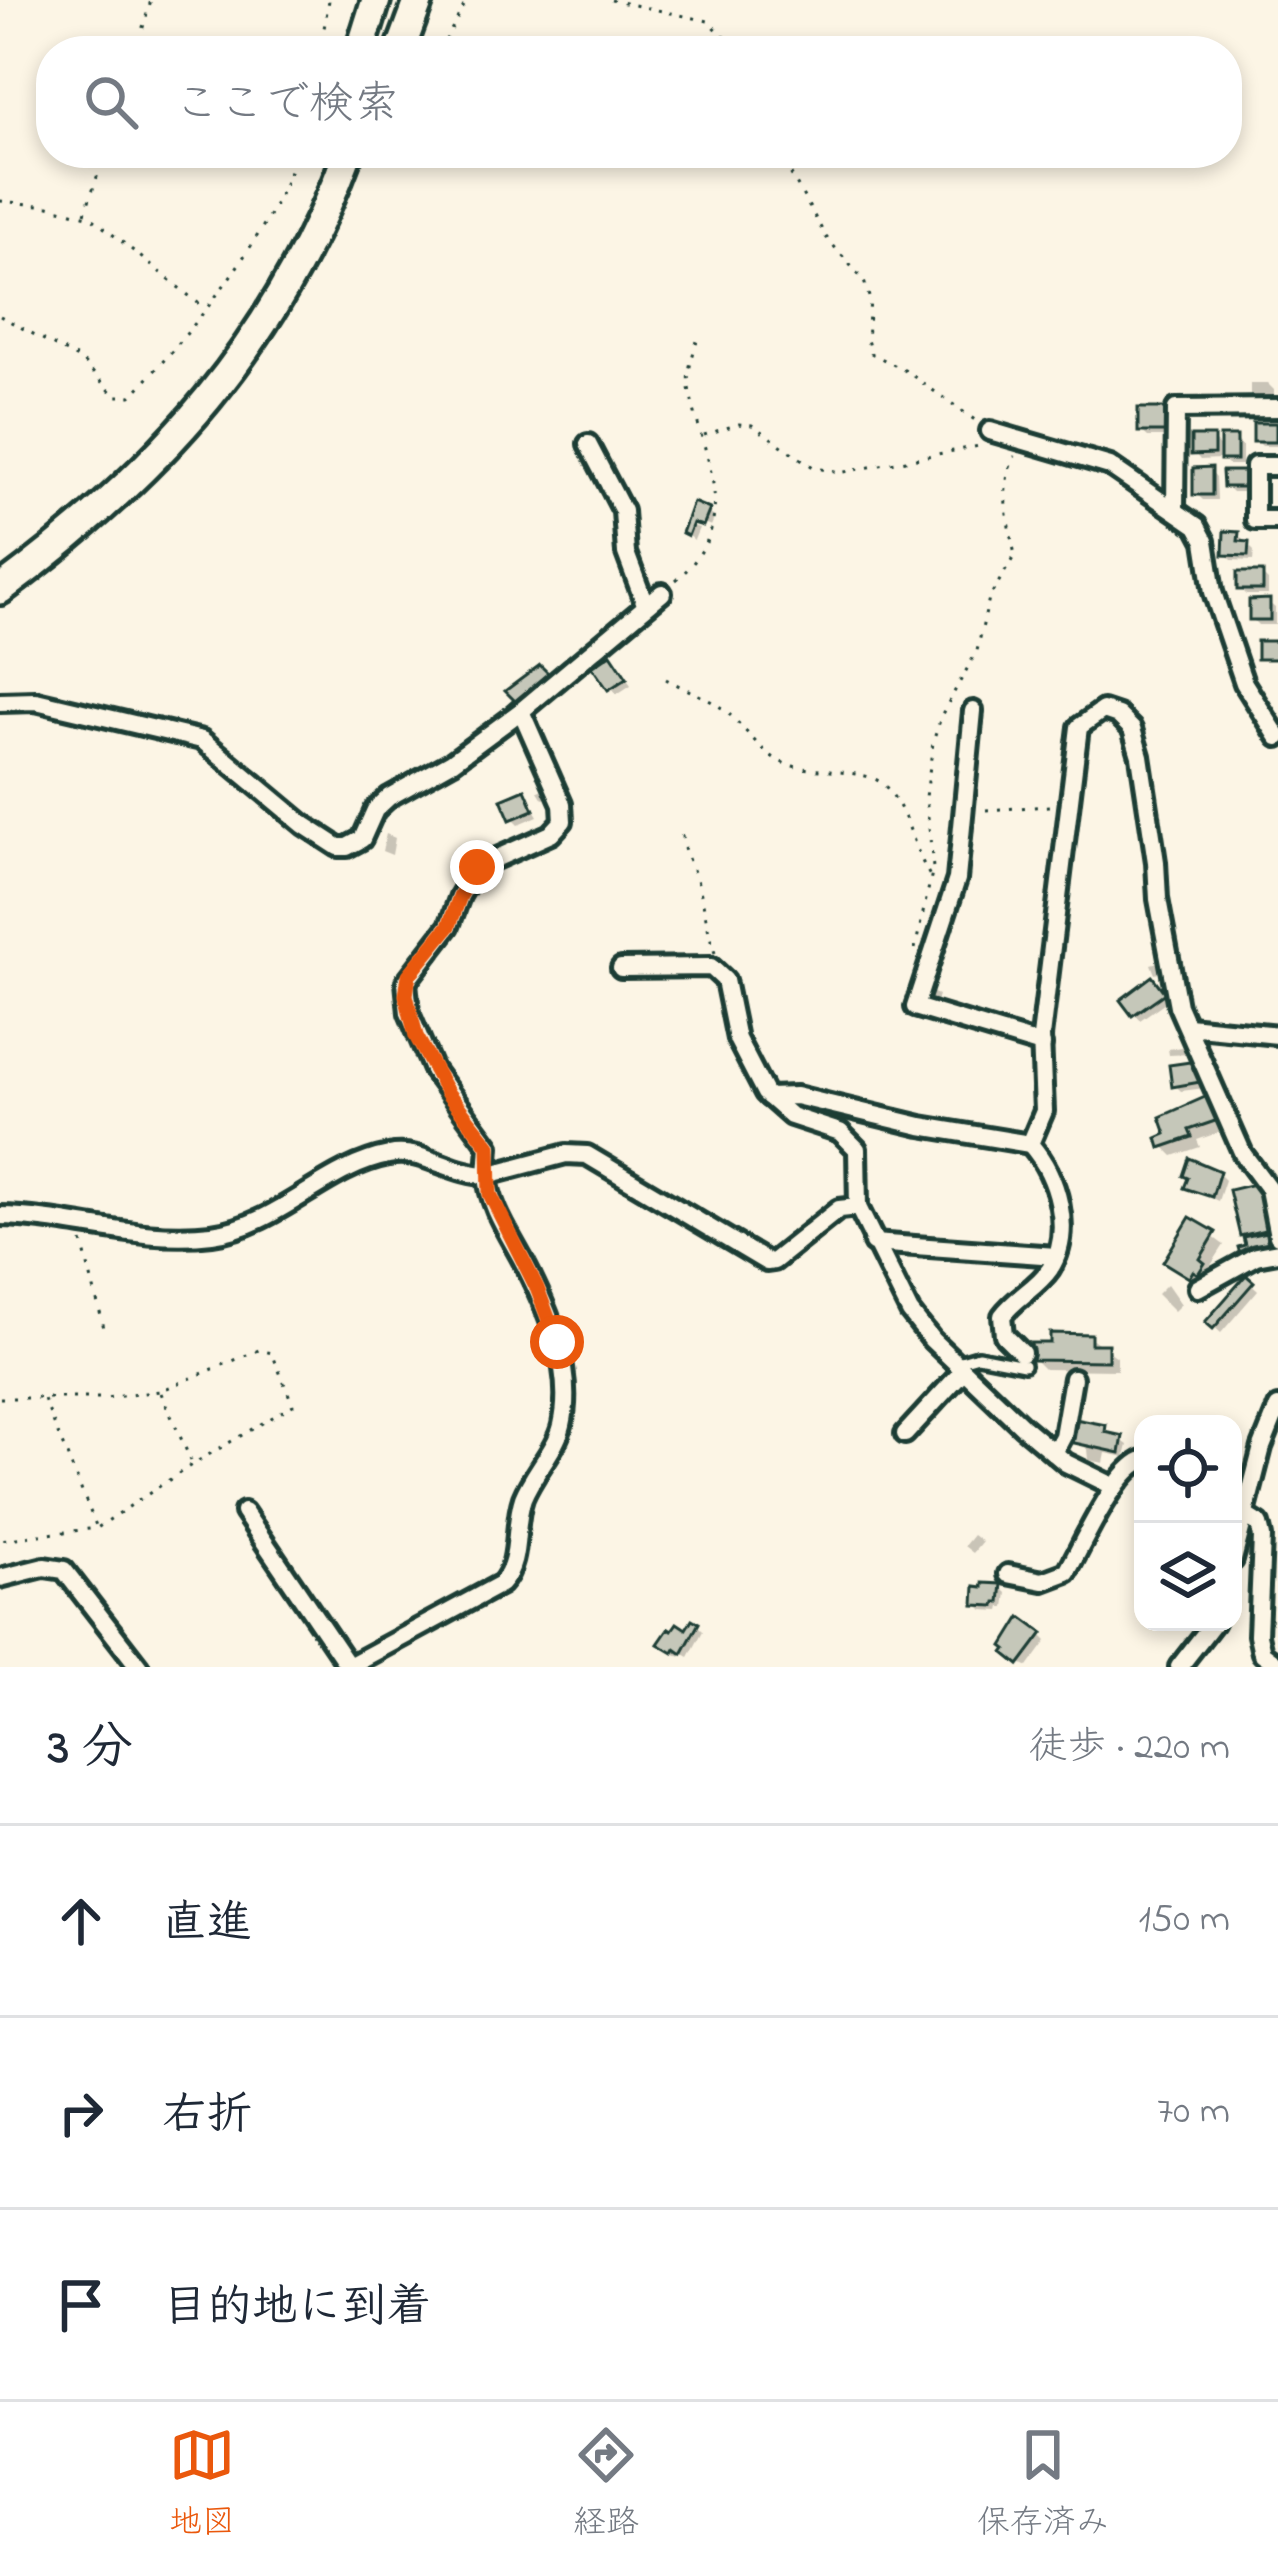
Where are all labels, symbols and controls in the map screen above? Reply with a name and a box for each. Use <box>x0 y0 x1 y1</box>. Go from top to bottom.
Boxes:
search box <box>36 36 1242 168</box>
icon: search <box>78 69 144 135</box>
text: ここで検索 <box>174 73 399 139</box>
route end <box>450 840 504 894</box>
route start <box>530 1315 584 1369</box>
map controls <box>1134 1415 1242 1631</box>
button: locate <box>1134 1415 1242 1523</box>
button: layers <box>1134 1523 1242 1631</box>
text: 3 分 <box>48 1712 133 1787</box>
text: 徒歩 · 220 m <box>1029 1720 1230 1777</box>
icon: ahead <box>48 1888 114 1954</box>
text: 直進 <box>162 1892 252 1958</box>
text: 150 m <box>1138 1892 1230 1949</box>
icon: right <box>48 2080 114 2146</box>
text: 右折 <box>162 2084 252 2150</box>
text: 70 m <box>1157 2084 1230 2141</box>
icon: arrive <box>48 2272 114 2338</box>
text: 目的地に到着 <box>162 2276 432 2342</box>
tab: 地図 <box>169 2422 235 2548</box>
tab: 経路 <box>573 2422 639 2548</box>
tab: 保存済み <box>977 2422 1109 2548</box>

